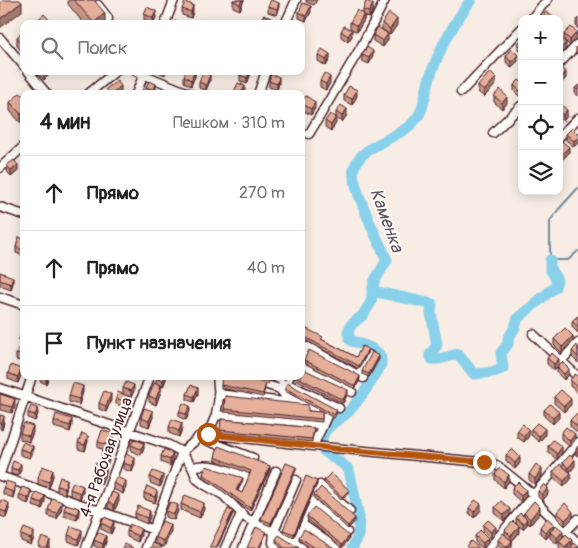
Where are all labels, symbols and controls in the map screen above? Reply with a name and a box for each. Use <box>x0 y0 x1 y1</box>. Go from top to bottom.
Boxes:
map controls <box>518 15 563 195</box>
button: + <box>518 15 563 60</box>
search box <box>20 20 305 75</box>
icon: search <box>38 34 66 62</box>
text: Поиск <box>78 36 128 60</box>
button: − <box>518 60 563 105</box>
button: locate <box>518 105 563 150</box>
text: 4 мин <box>40 109 90 136</box>
text: Пешком · 310 m <box>173 113 285 133</box>
button: layers <box>518 150 563 195</box>
icon: ahead <box>40 179 68 207</box>
text: Прямо <box>87 181 139 205</box>
text: 270 m <box>239 183 285 203</box>
water label: Каменка <box>364 185 409 257</box>
icon: ahead <box>40 254 68 282</box>
text: Прямо <box>87 256 139 280</box>
text: 40 m <box>247 258 285 278</box>
icon: arrive <box>40 329 68 357</box>
text: Пункт назначения <box>87 331 231 355</box>
street label: 4-я Рабочая улица <box>75 395 137 520</box>
route start <box>197 423 220 446</box>
route end <box>473 451 496 474</box>

